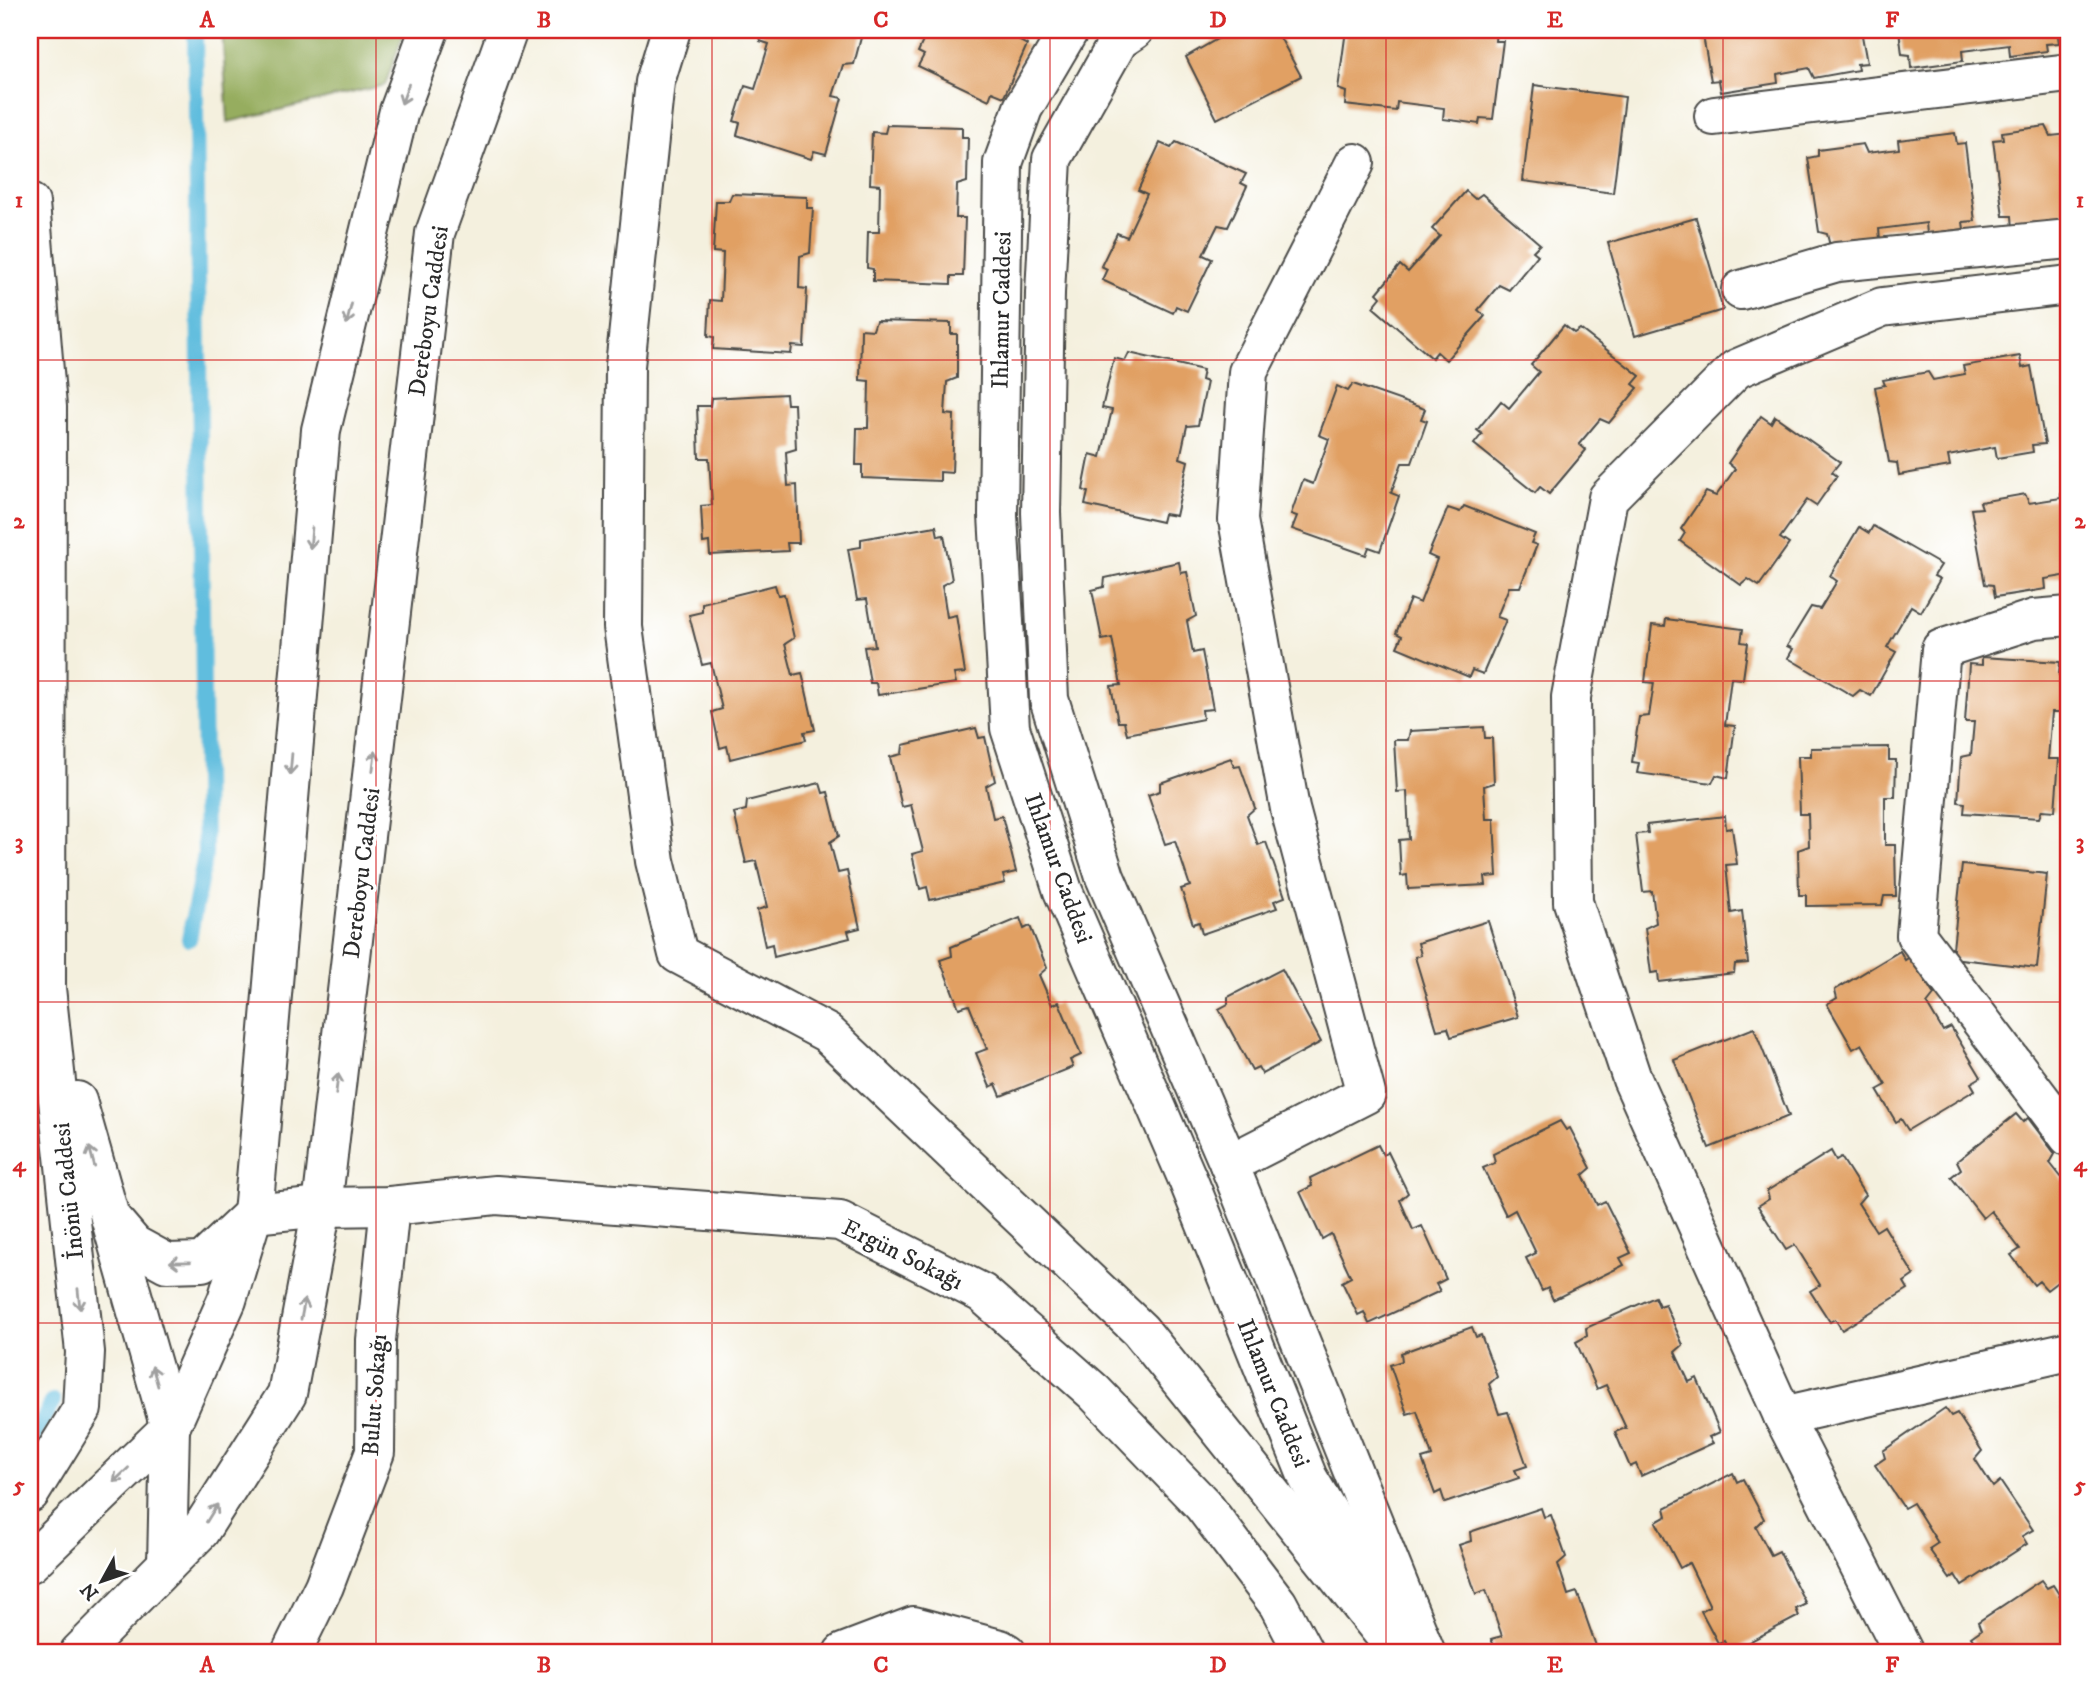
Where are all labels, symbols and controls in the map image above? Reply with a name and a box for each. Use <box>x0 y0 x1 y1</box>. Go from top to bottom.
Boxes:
text: A <box>199 6 216 35</box>
text: B <box>537 6 551 35</box>
text: C <box>873 6 889 35</box>
text: D <box>1209 6 1227 35</box>
text: E <box>1547 6 1563 35</box>
text: F <box>1885 6 1900 35</box>
one-way arrow <box>398 82 410 104</box>
text: 1 <box>15 186 23 215</box>
text: 1 <box>2076 186 2084 215</box>
street label: Dereboyu Caddesi <box>402 224 456 398</box>
street label: Ihlamur Caddesi <box>986 231 1018 389</box>
one-way arrow <box>342 302 355 325</box>
text: 2 <box>13 507 25 536</box>
text: 2 <box>2074 507 2086 536</box>
one-way arrow <box>304 526 317 549</box>
one-way arrow <box>368 750 381 772</box>
one-way arrow <box>284 753 297 775</box>
street label: Dereboyu Caddesi <box>337 786 387 960</box>
street label: Ihlamur Caddesi <box>1017 789 1099 948</box>
text: 3 <box>15 828 23 857</box>
text: 3 <box>2076 828 2084 857</box>
one-way arrow <box>330 1073 343 1096</box>
street label: İnönü Caddesi <box>46 1121 91 1261</box>
one-way arrow <box>85 1146 98 1169</box>
text: 4 <box>12 1150 27 1179</box>
text: 4 <box>2073 1150 2088 1179</box>
street label: Ergün Sokağı <box>837 1213 968 1297</box>
one-way arrow <box>169 1256 192 1269</box>
one-way arrow <box>73 1287 86 1310</box>
one-way arrow <box>297 1298 310 1321</box>
street label: Ihlamur Caddesi <box>1230 1315 1317 1472</box>
street label: Bulut Sokağı <box>356 1333 394 1457</box>
one-way arrow <box>147 1365 160 1387</box>
one-way arrow <box>112 1467 129 1484</box>
text: 5 <box>12 1471 25 1500</box>
text: 5 <box>2073 1471 2086 1500</box>
one-way arrow <box>205 1504 219 1524</box>
north arrow <box>66 1546 136 1616</box>
text: N <box>76 1577 104 1604</box>
text: A <box>199 1651 216 1680</box>
text: B <box>537 1651 551 1680</box>
text: C <box>873 1651 889 1680</box>
text: D <box>1209 1651 1227 1680</box>
text: E <box>1547 1651 1563 1680</box>
text: F <box>1885 1651 1900 1680</box>

